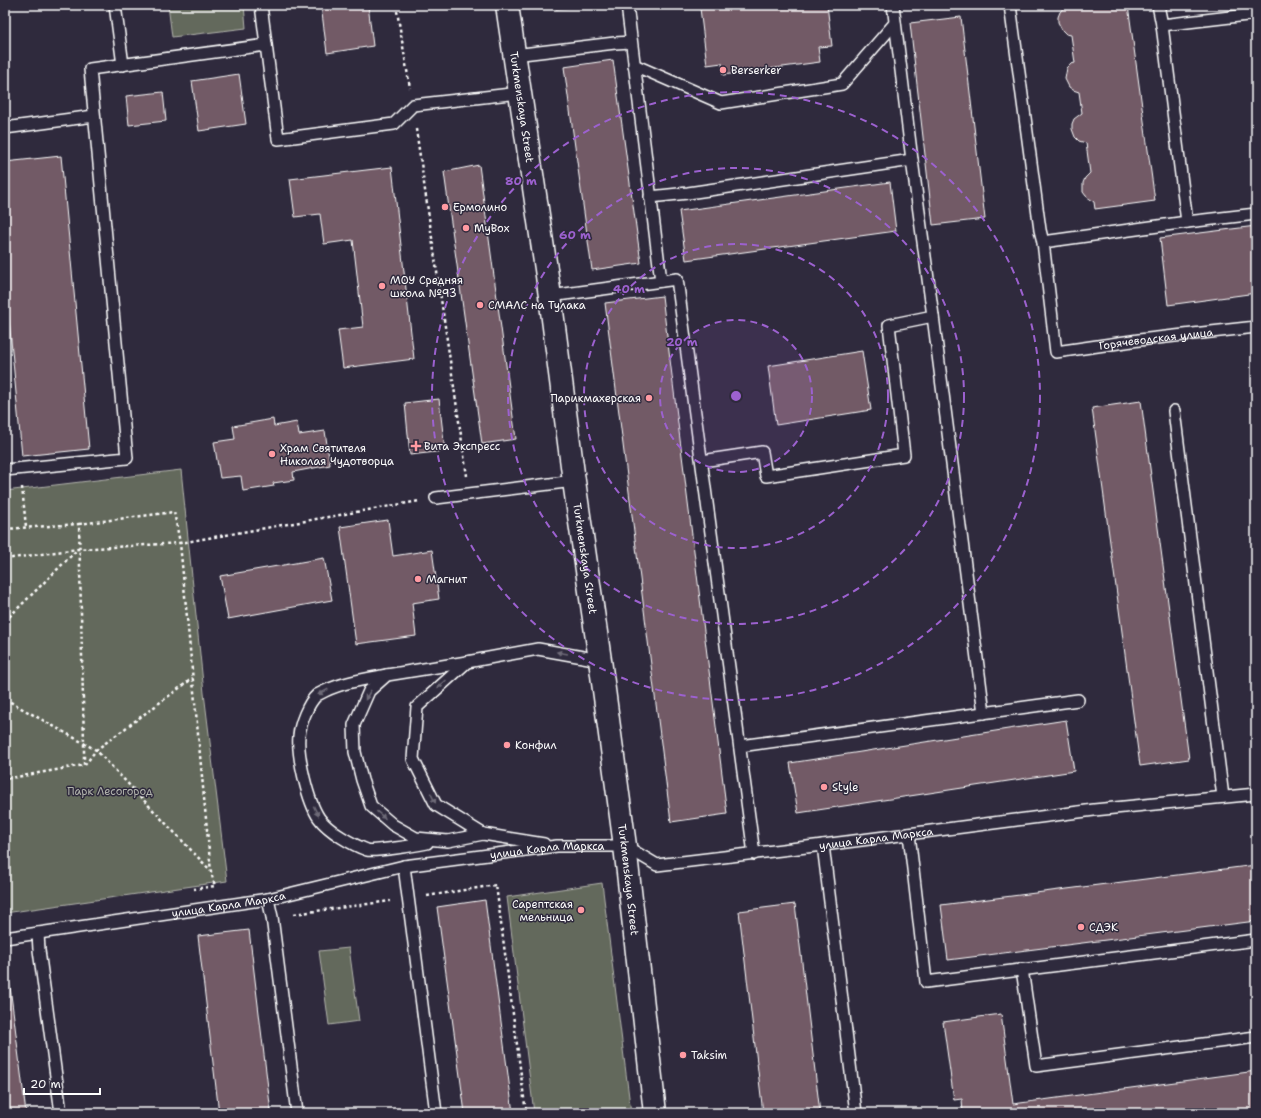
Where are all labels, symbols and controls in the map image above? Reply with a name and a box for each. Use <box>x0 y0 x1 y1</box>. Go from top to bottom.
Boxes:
street label: Turkmenskaya Street <box>506 50 538 164</box>
place label: Berserker <box>731 63 781 78</box>
marker: Berserker <box>718 65 728 75</box>
text: 80 m <box>505 173 537 189</box>
place label: Ермолино <box>453 200 507 215</box>
marker: Ермолино <box>440 202 450 212</box>
place label: MyBox <box>474 221 510 236</box>
marker: MyBox <box>461 223 471 233</box>
text: 60 m <box>559 227 591 243</box>
place label: МОУ Средняя школа №93 <box>390 273 463 301</box>
marker: МОУ Средняя школа №93 <box>377 281 387 291</box>
text: 40 m <box>613 281 645 297</box>
place label: СМАЛС на Тулака <box>488 298 586 313</box>
marker: СМАЛС на Тулака <box>475 300 485 310</box>
street label: Горячеводская улица <box>1098 324 1214 353</box>
text: 20 m <box>666 334 698 350</box>
centre of rings <box>729 389 743 403</box>
place label: Парикмахерская <box>550 391 641 406</box>
marker: Парикмахерская <box>644 393 654 403</box>
place label: Вита Экспресс <box>424 439 501 454</box>
place label: Храм Святителя Николая Чудотворца <box>280 441 394 469</box>
marker: Вита Экспресс <box>411 441 421 451</box>
marker: Храм Святителя Николая Чудотворца <box>267 449 277 459</box>
street label: Turkmenskaya Street <box>570 502 601 615</box>
place label: Магнит <box>426 572 467 587</box>
marker: Магнит <box>413 574 423 584</box>
one-way arrow <box>556 650 568 656</box>
one-way arrow <box>437 680 447 689</box>
one-way arrow <box>317 689 329 695</box>
one-way arrow <box>365 689 372 701</box>
place label: Конфил <box>515 738 557 753</box>
marker: Конфил <box>502 740 512 750</box>
place label: Style <box>832 780 858 795</box>
marker: Style <box>819 782 829 792</box>
park label: Парк Лесогород <box>67 784 153 799</box>
one-way arrow <box>429 792 436 804</box>
one-way arrow <box>313 806 319 817</box>
one-way arrow <box>376 810 386 819</box>
street label: Turkmenskaya Street <box>615 823 643 936</box>
street label: улица Карла Маркса <box>818 823 934 853</box>
street label: улица Карла Маркса <box>489 838 605 862</box>
street label: улица Карла Маркса <box>171 888 287 921</box>
place label: Сарептская мельница <box>512 897 573 925</box>
marker: Сарептская мельница <box>576 905 586 915</box>
place label: СДЭК <box>1089 920 1118 935</box>
marker: СДЭК <box>1076 922 1086 932</box>
place label: Taksim <box>691 1048 728 1063</box>
marker: Taksim <box>678 1050 688 1060</box>
scale bar <box>24 1070 100 1096</box>
text: 20 m <box>30 1076 61 1092</box>

